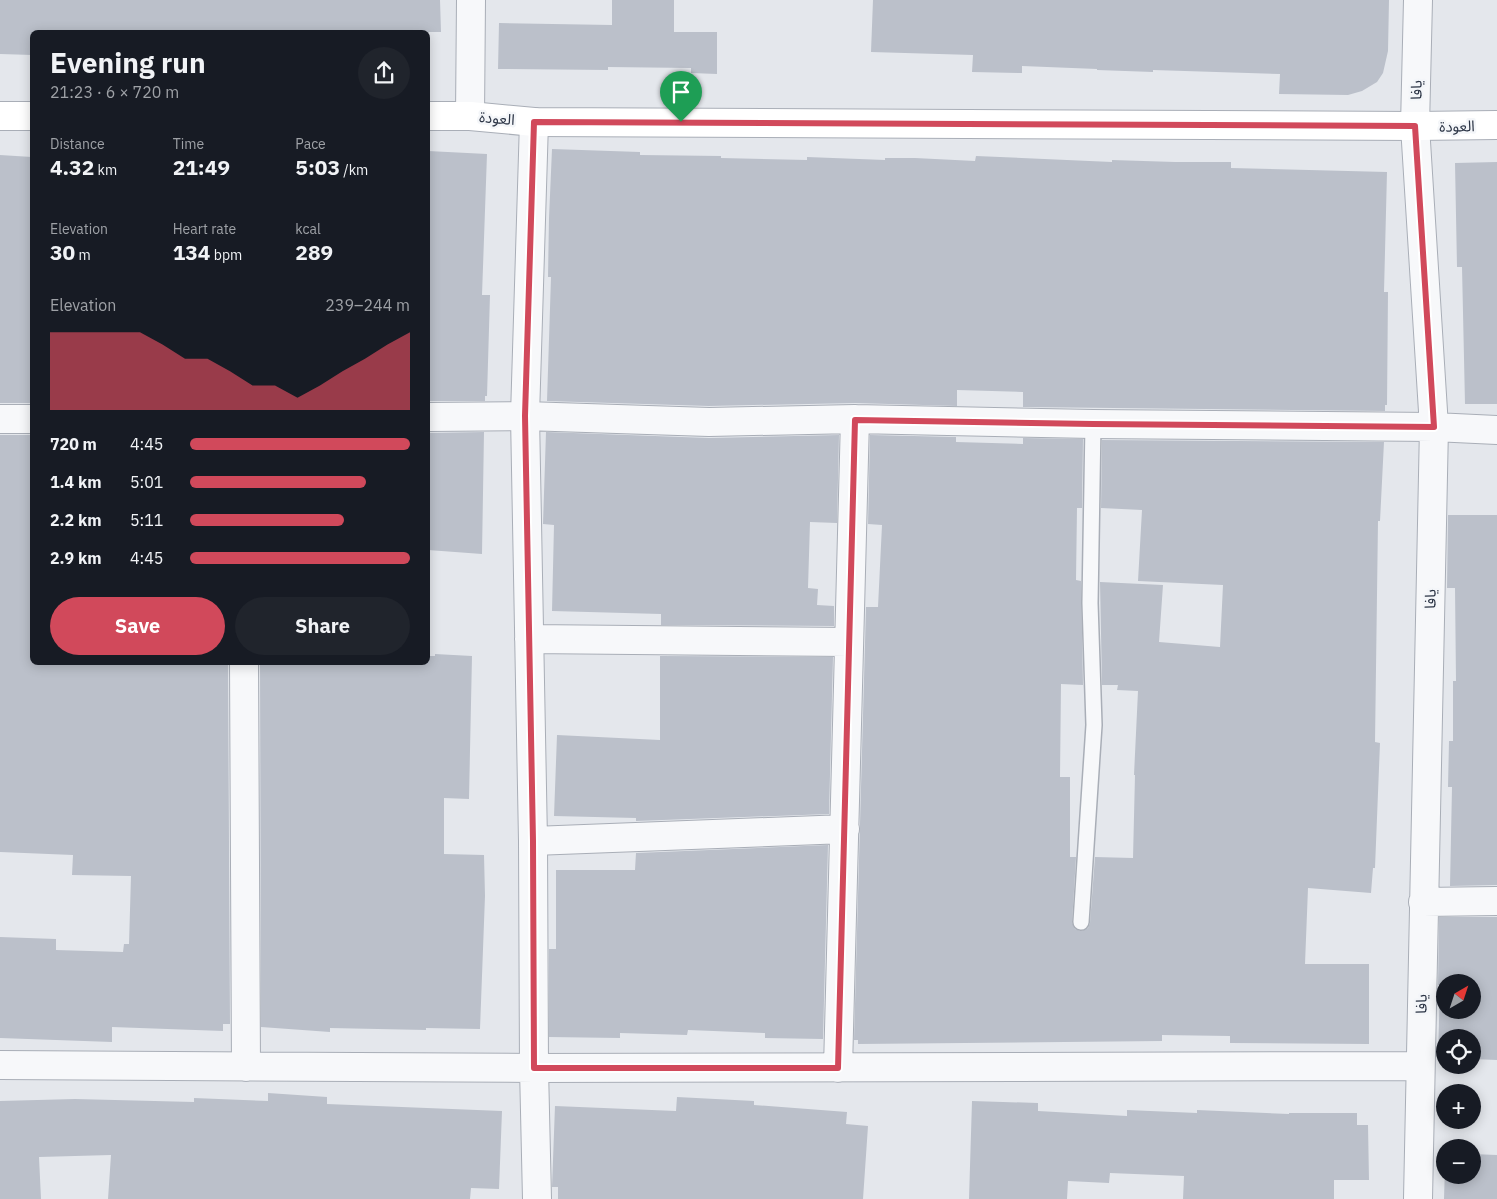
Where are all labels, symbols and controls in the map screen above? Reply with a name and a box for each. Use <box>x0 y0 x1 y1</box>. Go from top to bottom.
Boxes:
text: Evening run <box>50 44 206 81</box>
button: share <box>358 47 410 99</box>
pin <box>660 71 702 122</box>
icon: arrive <box>667 78 695 106</box>
street label: يافا <box>1406 80 1426 100</box>
text: 21:23 · 6 × 720 m <box>50 82 179 102</box>
street label: العودة <box>478 107 516 129</box>
street label: العودة <box>1439 116 1475 136</box>
text: Distance <box>50 135 105 153</box>
text: Time <box>173 135 204 153</box>
text: Pace <box>295 135 326 153</box>
text: 4.32 <box>50 153 94 181</box>
text: 21:49 <box>173 153 230 181</box>
text: 5:03 <box>295 153 340 181</box>
text: km <box>94 161 117 179</box>
text: /km <box>340 161 368 179</box>
text: Elevation <box>50 220 108 238</box>
text: Heart rate <box>173 220 236 238</box>
text: kcal <box>295 220 321 238</box>
text: 30 <box>50 238 75 266</box>
text: 134 <box>173 238 210 266</box>
text: 289 <box>295 238 333 266</box>
text: m <box>75 246 91 264</box>
text: bpm <box>210 246 242 264</box>
text: Elevation <box>50 295 116 315</box>
text: 239–244 m <box>325 295 410 315</box>
text: 720 m <box>50 434 97 454</box>
text: 4:45 <box>130 434 163 454</box>
text: 1.4 km <box>50 472 101 492</box>
text: 5:01 <box>130 472 163 492</box>
text: 2.2 km <box>50 510 101 530</box>
text: 5:11 <box>130 510 163 530</box>
text: 2.9 km <box>50 548 101 568</box>
text: 4:45 <box>130 548 163 568</box>
street label: يافا <box>1420 589 1440 609</box>
button: Save <box>50 597 225 655</box>
button: Share <box>235 597 410 655</box>
north arrow <box>1436 974 1481 1019</box>
map controls <box>1436 974 1481 1184</box>
street label: يافا <box>1411 994 1431 1014</box>
button: locate <box>1436 1029 1481 1074</box>
button: + <box>1436 1084 1481 1129</box>
button: − <box>1436 1139 1481 1184</box>

